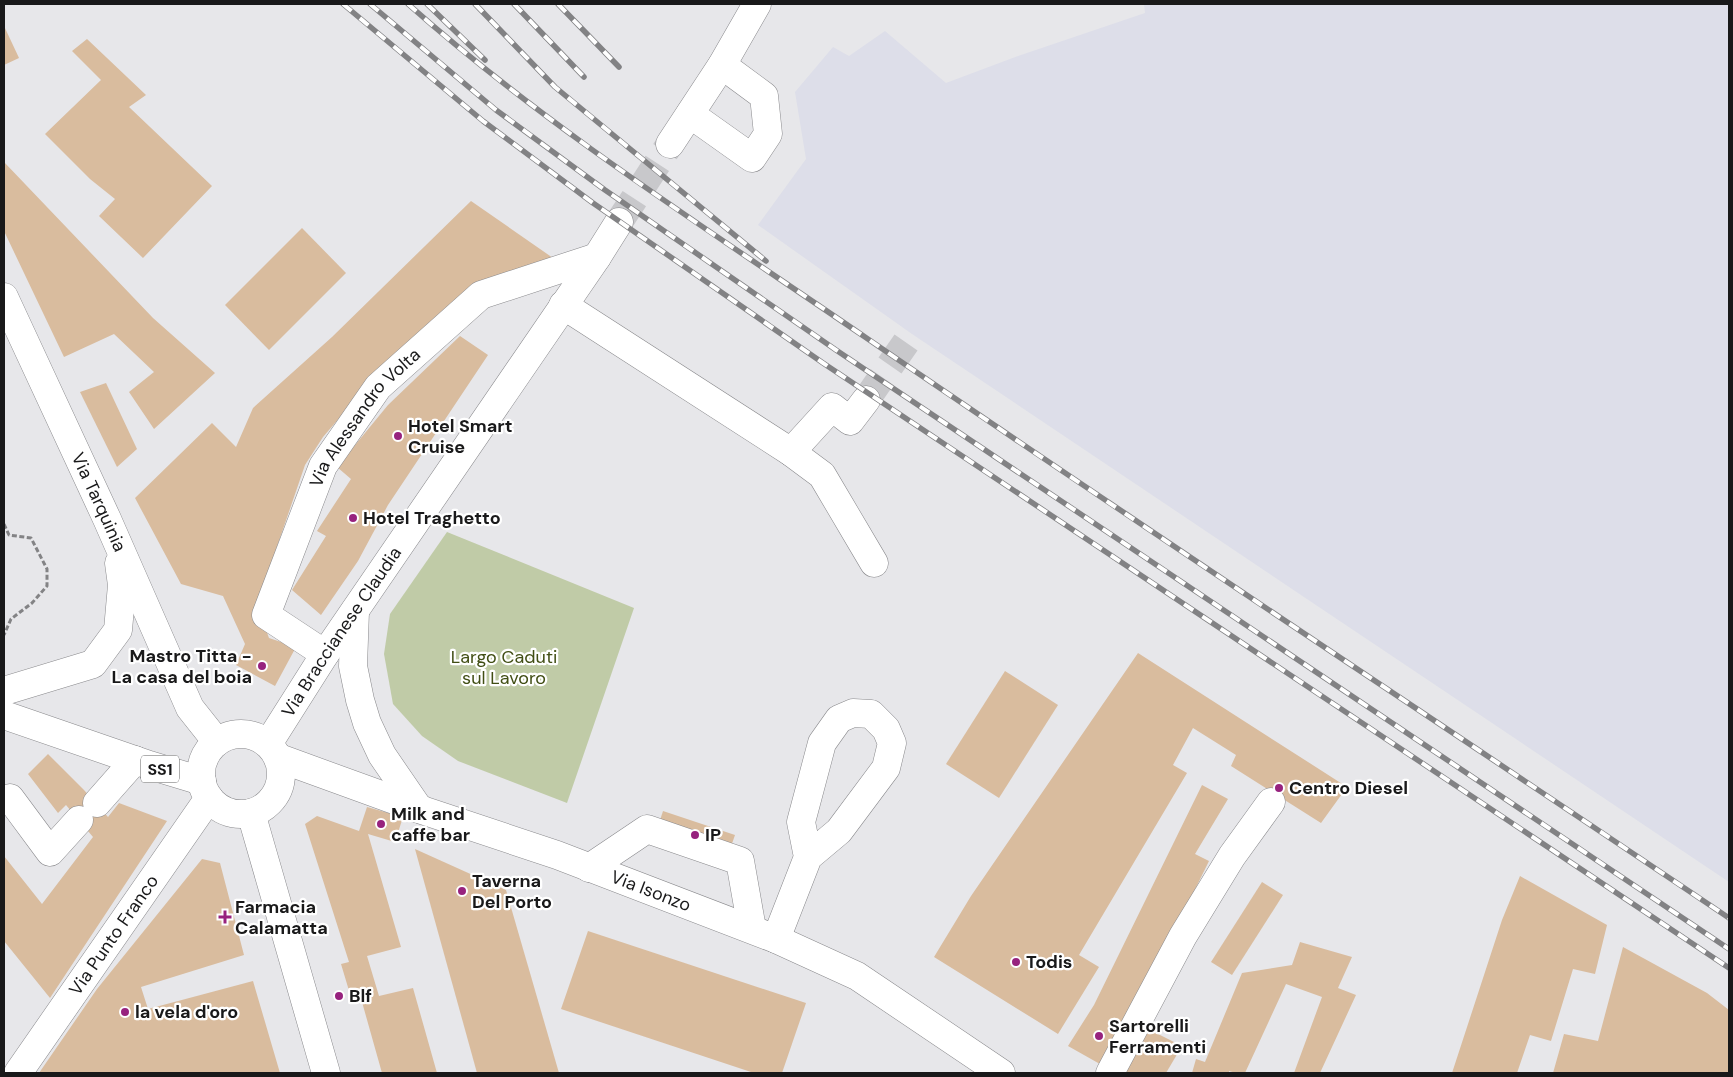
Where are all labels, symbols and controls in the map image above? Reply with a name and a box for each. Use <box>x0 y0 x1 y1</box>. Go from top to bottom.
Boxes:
street label: Via Alessandro Volta <box>304 343 425 491</box>
place label: Hotel Smart Cruise <box>408 414 512 459</box>
marker: Hotel Smart Cruise <box>392 430 404 442</box>
street label: Via Tarquinia <box>66 449 132 555</box>
place label: Hotel Traghetto <box>363 506 501 530</box>
marker: Hotel Traghetto <box>347 512 359 524</box>
street label: Via Braccianese Claudia <box>276 542 407 722</box>
place label: Mastro Titta - La casa del boia <box>111 644 252 689</box>
park label: Largo Caduti sul Lavoro <box>451 645 557 690</box>
marker: Mastro Titta - La casa del boia <box>256 660 268 672</box>
road number: SS1 <box>141 756 179 782</box>
place label: Centro Diesel <box>1289 776 1408 800</box>
marker: Centro Diesel <box>1273 782 1285 794</box>
place label: Milk and caffe bar <box>391 802 470 847</box>
marker: Milk and caffe bar <box>375 818 387 830</box>
place label: IP <box>705 823 721 847</box>
marker: IP <box>689 829 701 841</box>
street label: Via Isonzo <box>607 865 694 917</box>
place label: Taverna Del Porto <box>472 869 552 914</box>
street label: Via Punto Franco <box>64 870 164 1000</box>
marker: Taverna Del Porto <box>456 885 468 897</box>
place label: Farmacia Calamatta <box>235 895 328 940</box>
marker: Farmacia Calamatta <box>219 911 231 923</box>
place label: Todis <box>1026 950 1072 974</box>
marker: Todis <box>1010 956 1022 968</box>
place label: Blf <box>349 984 372 1008</box>
marker: Blf <box>333 990 345 1002</box>
place label: la vela d'oro <box>135 1000 238 1024</box>
marker: la vela d'oro <box>119 1006 131 1018</box>
place label: Sartorelli Ferramenti <box>1109 1014 1206 1059</box>
marker: Sartorelli Ferramenti <box>1093 1030 1105 1042</box>

